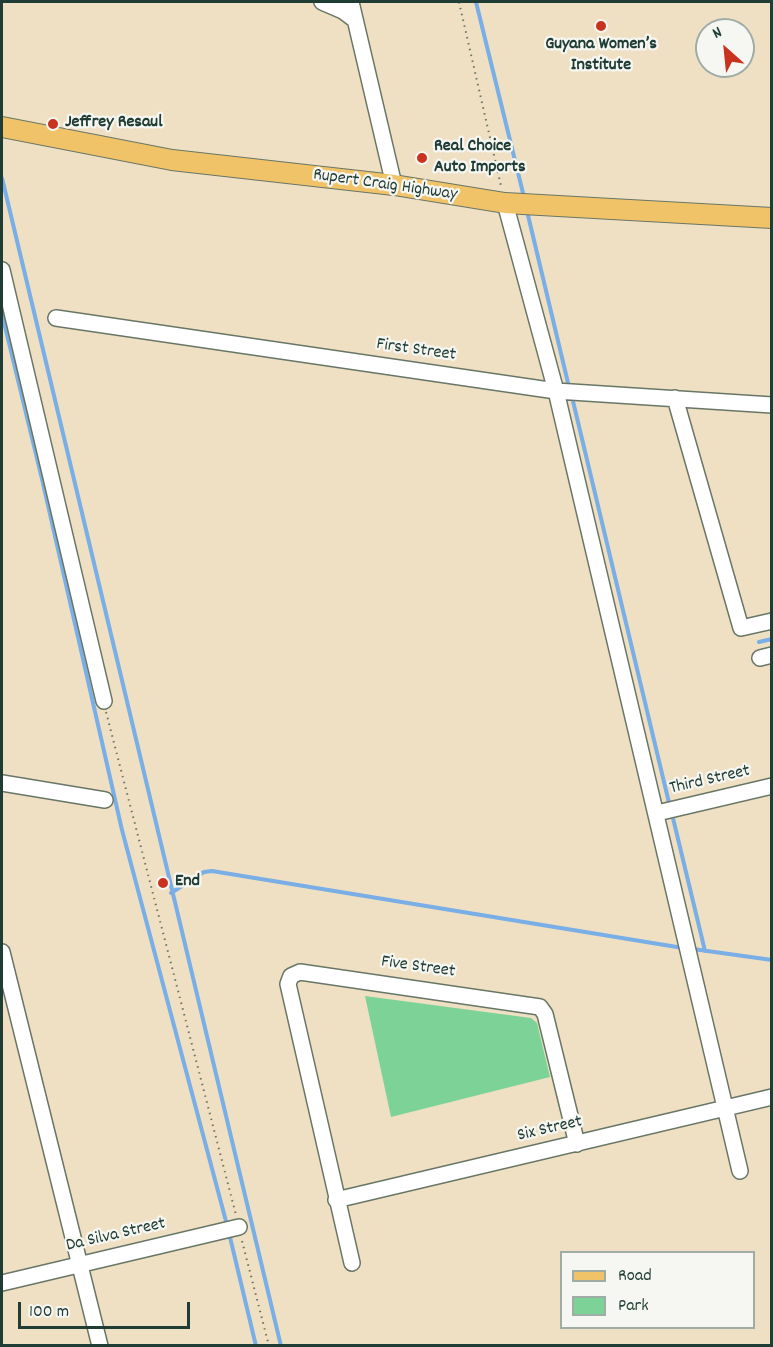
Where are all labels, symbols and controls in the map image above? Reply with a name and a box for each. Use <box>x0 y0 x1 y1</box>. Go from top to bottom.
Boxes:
north arrow <box>695 18 755 78</box>
marker: Guyana Women’s Institute <box>594 19 608 33</box>
text: N <box>709 21 726 45</box>
place label: Guyana Women’s Institute <box>545 35 657 78</box>
place label: Jeffrey Resaul <box>65 113 162 135</box>
marker: Jeffrey Resaul <box>46 117 60 131</box>
place label: Real Choice Auto Imports <box>434 137 526 180</box>
marker: Real Choice Auto Imports <box>415 151 429 165</box>
street label: Rupert Craig Highway <box>311 165 459 207</box>
street label: First Street <box>375 335 457 367</box>
street label: Third Street <box>668 761 752 801</box>
place label: End <box>175 872 200 894</box>
marker: End <box>156 876 170 890</box>
street label: Five Street <box>380 952 456 984</box>
street label: Six Street <box>516 1112 584 1148</box>
street label: Da Silva Street <box>64 1214 168 1258</box>
legend <box>560 1251 755 1329</box>
text: Road <box>618 1264 652 1289</box>
scale bar <box>21 1290 194 1328</box>
text: Park <box>618 1294 649 1319</box>
text: 100 m <box>29 1300 69 1325</box>

